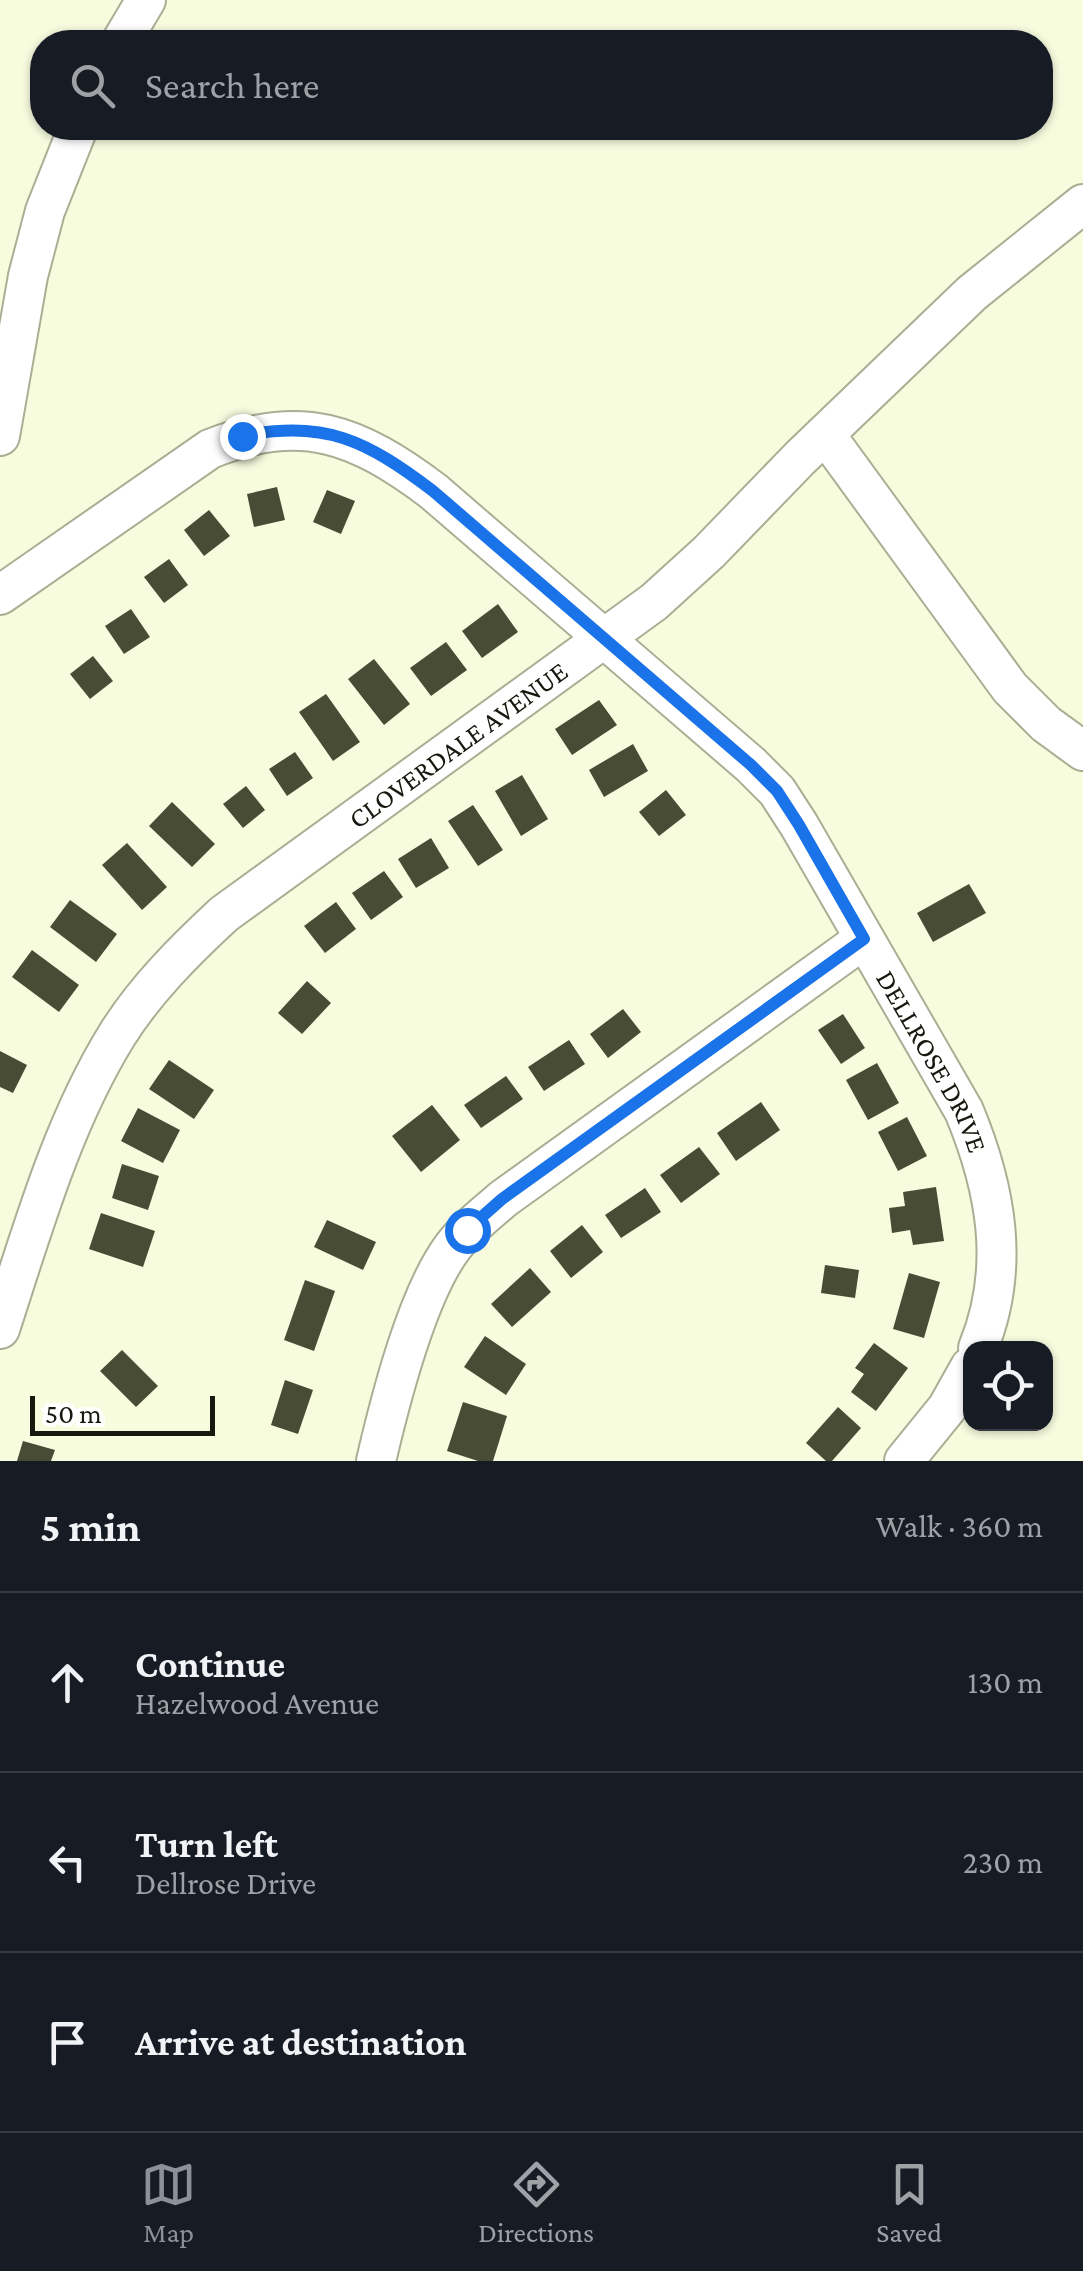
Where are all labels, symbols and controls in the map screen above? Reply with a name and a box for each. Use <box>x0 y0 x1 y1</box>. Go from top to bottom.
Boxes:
search box <box>30 30 1053 140</box>
icon: search <box>65 58 120 113</box>
text: Search here <box>145 64 319 106</box>
route end <box>220 414 266 460</box>
street label: CLOVERDALE AVENUE <box>343 655 573 835</box>
street label: DELLROSE DRIVE <box>870 965 993 1156</box>
route start <box>445 1208 491 1254</box>
map controls <box>963 1341 1053 1431</box>
button: locate <box>963 1341 1053 1431</box>
scale bar <box>30 1391 215 1436</box>
text: 50 m <box>45 1398 102 1429</box>
text: 5 min <box>40 1503 141 1550</box>
text: Walk · 360 m <box>876 1508 1043 1544</box>
text: Continue <box>135 1643 285 1685</box>
icon: ahead <box>40 1655 95 1710</box>
text: 130 m <box>967 1664 1043 1700</box>
text: Hazelwood Avenue <box>135 1685 379 1721</box>
text: Turn left <box>135 1823 278 1865</box>
icon: left <box>40 1835 95 1890</box>
text: 230 m <box>963 1844 1043 1880</box>
text: Dellrose Drive <box>135 1865 316 1901</box>
icon: arrive <box>40 2015 95 2070</box>
text: Arrive at destination <box>135 2021 467 2063</box>
tab: Map <box>141 2157 196 2248</box>
tab: Directions <box>478 2157 594 2248</box>
tab: Saved <box>876 2157 942 2248</box>

